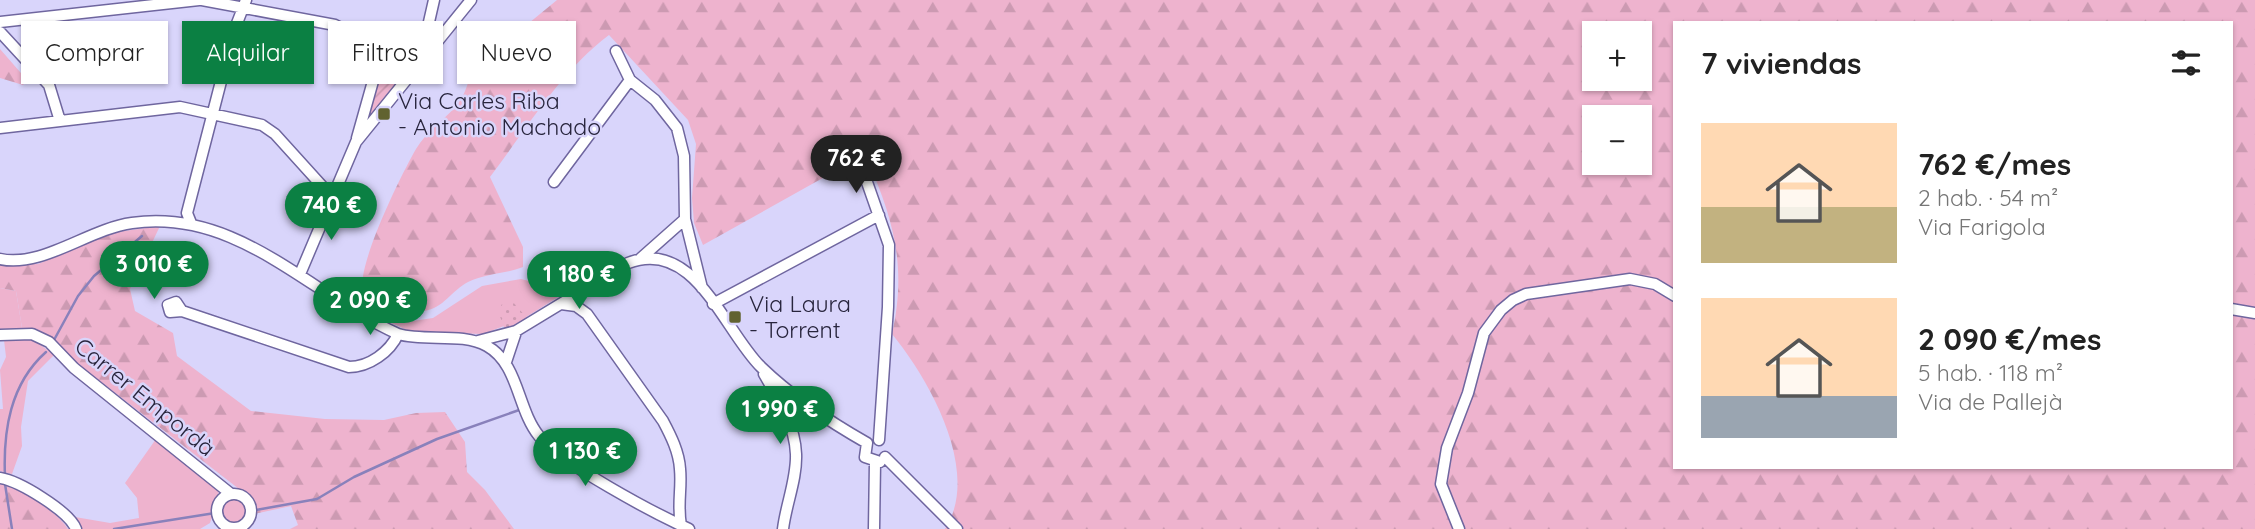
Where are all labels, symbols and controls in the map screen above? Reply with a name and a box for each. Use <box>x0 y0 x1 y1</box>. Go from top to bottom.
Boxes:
chip: Comprar <box>21 21 168 84</box>
chip: Alquilar <box>182 21 314 84</box>
chip: Filtros <box>328 21 443 84</box>
chip: Nuevo <box>457 21 576 84</box>
map controls <box>1582 21 1652 175</box>
button: + <box>1582 21 1652 91</box>
text: 7 viviendas <box>1701 44 1861 82</box>
icon: filters <box>2167 44 2205 82</box>
place label: Via Carles Riba - Antonio Machado <box>398 86 601 141</box>
button: − <box>1582 105 1652 175</box>
marker: Via Carles Riba - Antonio Machado <box>376 106 392 122</box>
pin: 762 € <box>807 136 905 195</box>
text: 762 € <box>827 143 885 172</box>
text: 762 €/mes <box>1918 145 2071 183</box>
icon: home <box>1757 151 1841 235</box>
pin: 740 € <box>282 182 380 242</box>
text: 2 hab. · 54 m² <box>1918 183 2058 212</box>
text: 740 € <box>301 190 361 219</box>
text: Via Farigola <box>1918 212 2046 241</box>
pin: 3 010 € <box>89 242 219 301</box>
text: 3 010 € <box>116 249 192 278</box>
pin: 1 180 € <box>514 252 644 311</box>
text: 1 180 € <box>543 259 615 288</box>
pin: 2 090 € <box>305 278 435 337</box>
text: 2 090 € <box>329 285 411 314</box>
place label: Via Laura - Torrent <box>749 289 851 344</box>
marker: Via Laura - Torrent <box>727 309 743 325</box>
text: 2 090 €/mes <box>1918 320 2101 358</box>
icon: home <box>1757 326 1841 410</box>
street label: Carrer Empordà <box>69 331 221 462</box>
text: 5 hab. · 118 m² <box>1918 358 2063 387</box>
pin: 1 990 € <box>715 386 845 446</box>
text: Via de Pallejà <box>1918 387 2063 416</box>
text: 1 990 € <box>742 394 818 423</box>
pin: 1 130 € <box>520 428 650 488</box>
text: 1 130 € <box>549 436 621 465</box>

